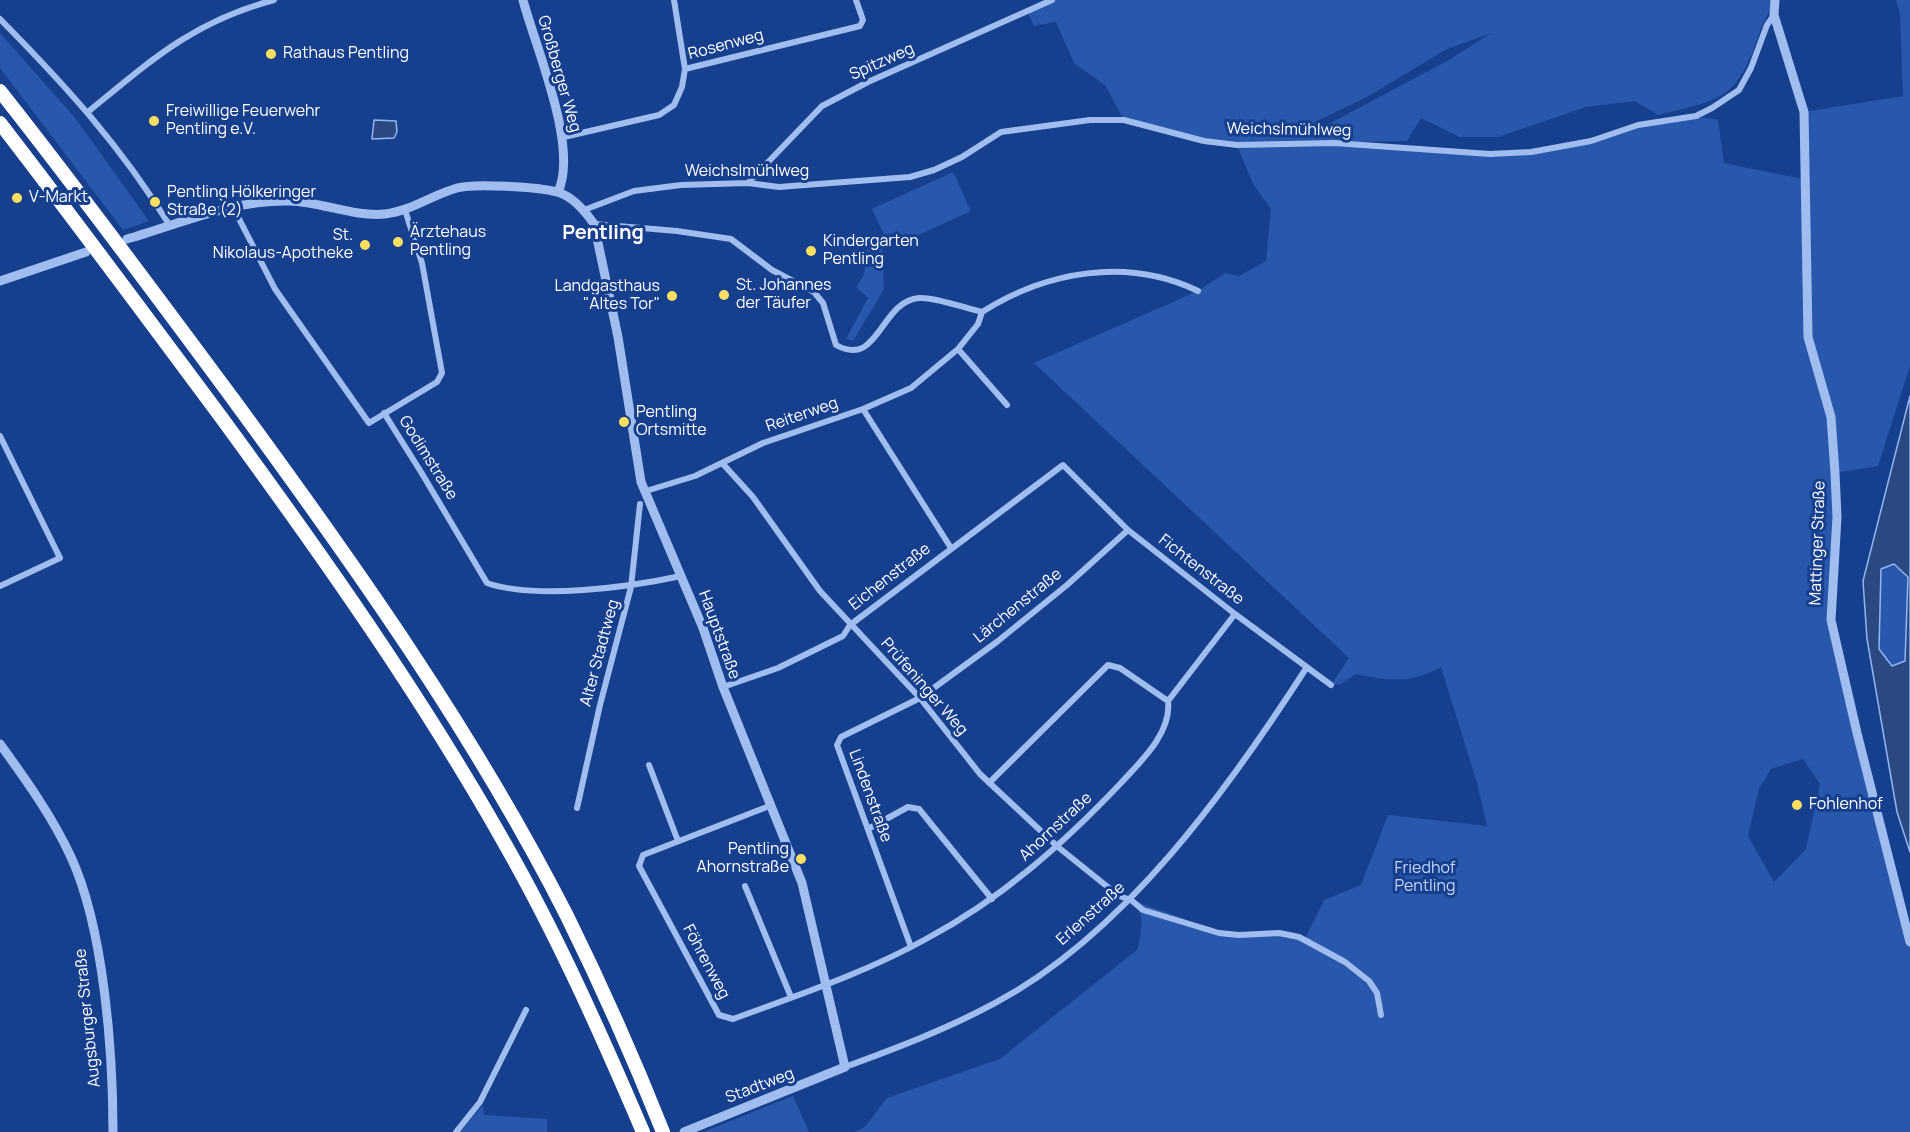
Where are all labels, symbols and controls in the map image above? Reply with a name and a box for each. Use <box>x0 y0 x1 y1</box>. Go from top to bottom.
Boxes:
street label: Großberger Weg <box>533 13 585 135</box>
street label: Rosenweg <box>686 26 766 64</box>
street label: Spitzweg <box>847 39 917 85</box>
place label: Rathaus Pentling <box>283 44 409 64</box>
marker: Rathaus Pentling <box>264 47 278 61</box>
place label: Freiwillige Feuerwehr Pentling e.V. <box>166 102 320 140</box>
marker: Freiwillige Feuerwehr Pentling e.V. <box>147 114 161 128</box>
street label: Weichslmühlweg <box>1226 119 1352 141</box>
street label: Weichslmühlweg <box>685 162 809 182</box>
place label: Pentling Hölkeringer Straße (2) <box>167 183 316 221</box>
place label: V-Markt <box>29 188 88 208</box>
marker: V-Markt <box>10 191 24 205</box>
marker: Pentling Hölkeringer Straße (2) <box>148 195 162 209</box>
district label: Pentling <box>562 221 644 245</box>
place label: Ärztehaus Pentling <box>410 223 486 261</box>
place label: St. Nikolaus-Apotheke <box>213 226 353 264</box>
place label: Kindergarten Pentling <box>823 232 919 270</box>
marker: Ärztehaus Pentling <box>391 235 405 249</box>
marker: St. Nikolaus-Apotheke <box>358 238 372 252</box>
marker: Kindergarten Pentling <box>804 244 818 258</box>
place label: St. Johannes der Täufer <box>736 276 832 314</box>
place label: Landgasthaus "Altes Tor" <box>555 277 660 315</box>
marker: St. Johannes der Täufer <box>717 288 731 302</box>
marker: Landgasthaus "Altes Tor" <box>665 289 679 303</box>
street label: Reiterweg <box>763 394 841 436</box>
place label: Pentling Ortsmitte <box>636 403 707 441</box>
street label: Godimstraße <box>395 412 461 504</box>
marker: Pentling Ortsmitte <box>617 415 631 429</box>
street label: Mattinger Straße <box>1806 480 1830 606</box>
street label: Fichtenstraße <box>1155 531 1247 609</box>
street label: Eichenstraße <box>846 539 934 615</box>
street label: Lärchenstraße <box>970 565 1066 647</box>
street label: Hauptstraße <box>694 588 744 682</box>
street label: Alter Stadtweg <box>576 597 624 709</box>
street label: Prüfeninger Weg <box>876 634 972 740</box>
street label: Lindenstraße <box>844 747 896 845</box>
street label: Ahornstraße <box>1016 788 1096 866</box>
place label: Fohlenhof <box>1809 795 1883 815</box>
marker: Fohlenhof <box>1790 798 1804 812</box>
place label: Pentling Ahornstraße <box>697 840 789 878</box>
marker: Pentling Ahornstraße <box>794 852 808 866</box>
park label: Friedhof Pentling <box>1394 859 1456 897</box>
street label: Erlenstraße <box>1053 878 1129 950</box>
street label: Föhrenweg <box>678 921 734 1003</box>
street label: Augsburger Straße <box>71 948 105 1088</box>
street label: Stadtweg <box>723 1064 797 1108</box>

